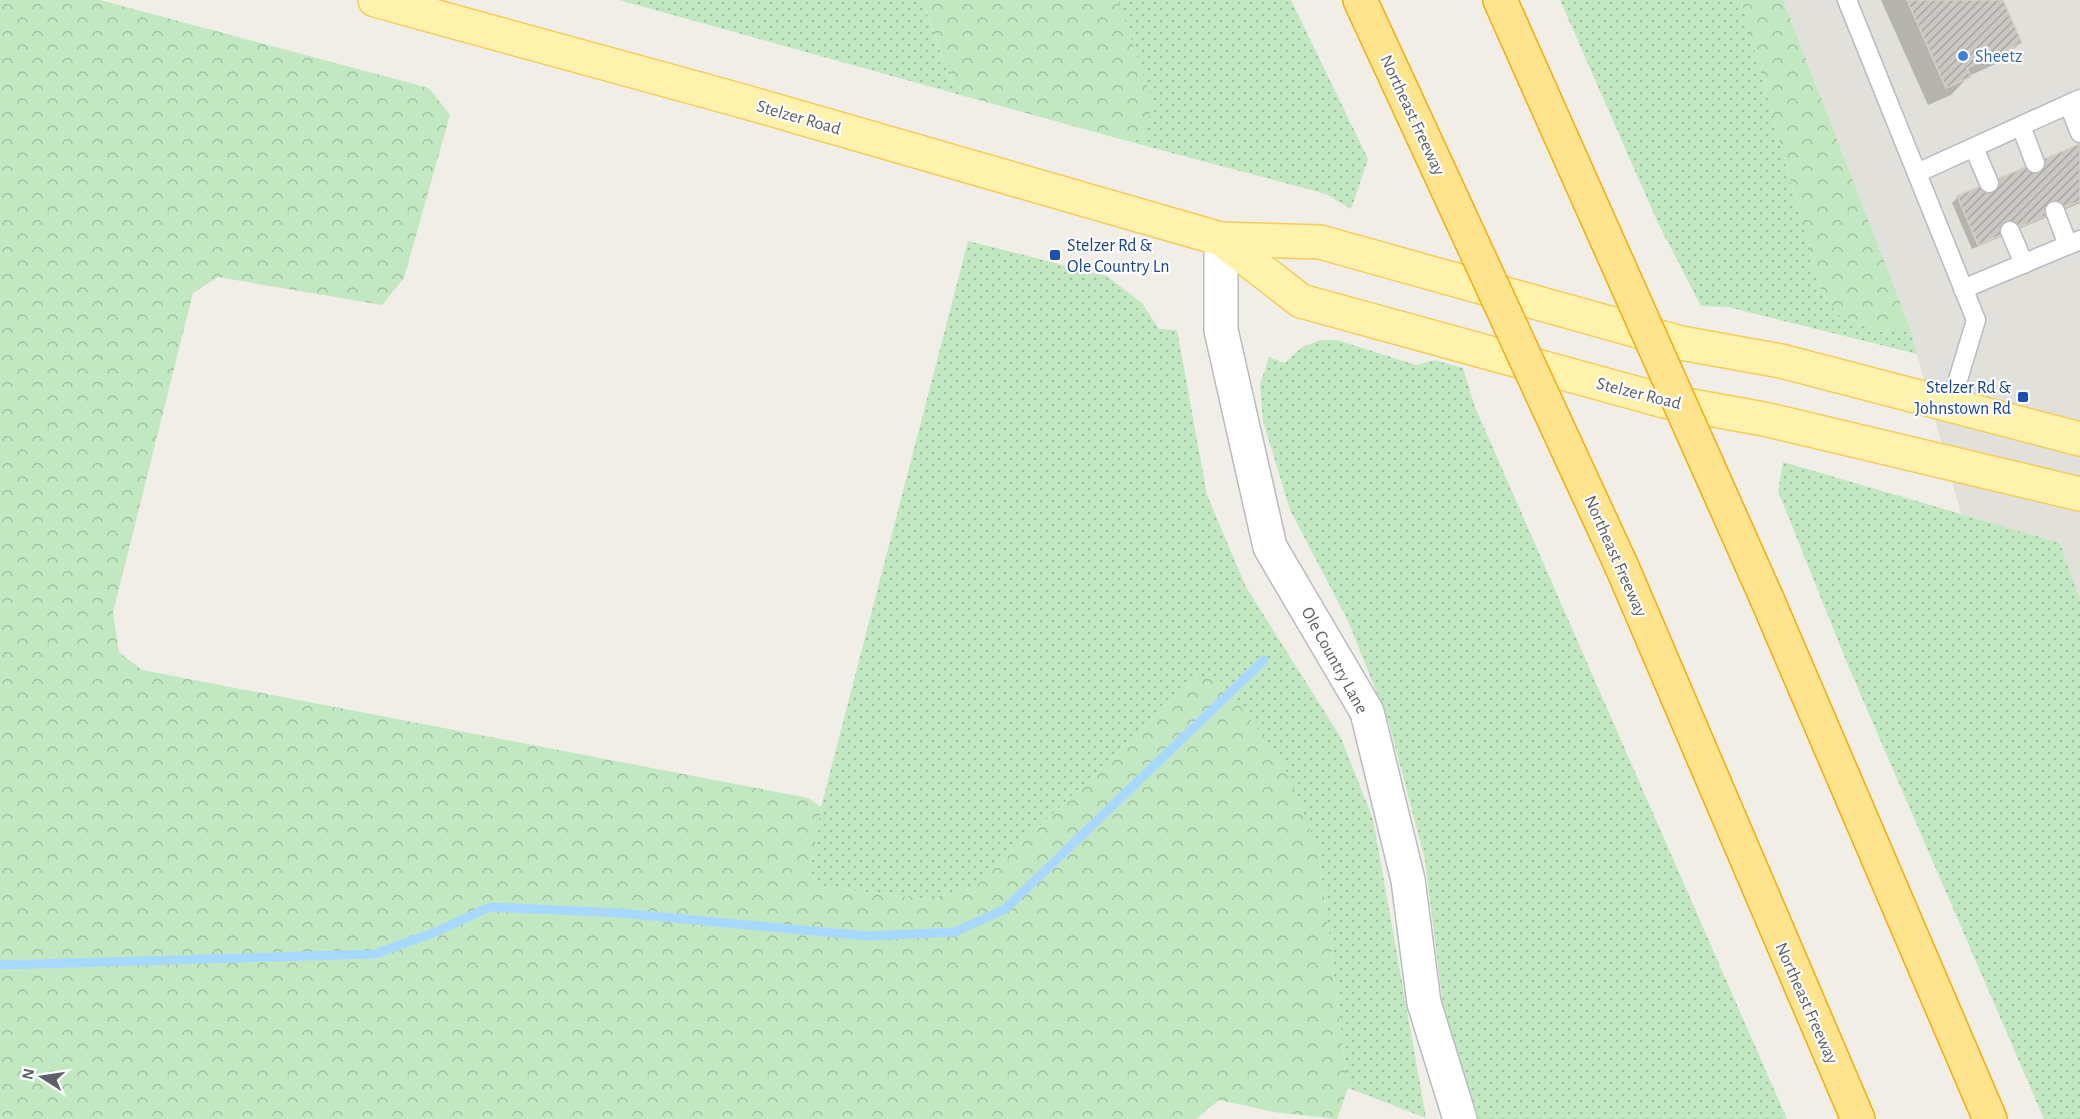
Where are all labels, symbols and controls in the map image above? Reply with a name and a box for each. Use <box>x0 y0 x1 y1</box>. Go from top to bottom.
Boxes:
place label: Sheetz <box>1975 48 2022 66</box>
marker: Sheetz <box>1956 49 1970 63</box>
street label: Northeast Freeway <box>1376 52 1448 179</box>
street label: Stelzer Road <box>755 97 843 139</box>
place label: Stelzer Rd & Ole Country Ln <box>1067 237 1169 276</box>
marker: Stelzer Rd & Ole Country Ln <box>1048 248 1062 262</box>
street label: Stelzer Road <box>1594 375 1683 413</box>
place label: Stelzer Rd & Johnstown Rd <box>1915 379 2012 418</box>
marker: Stelzer Rd & Johnstown Rd <box>2016 390 2030 404</box>
street label: Northeast Freeway <box>1580 493 1650 620</box>
street label: Ole Country Lane <box>1297 604 1371 717</box>
street label: Northeast Freeway <box>1771 940 1841 1067</box>
north arrow <box>12 1047 72 1107</box>
text: N <box>19 1067 37 1081</box>

